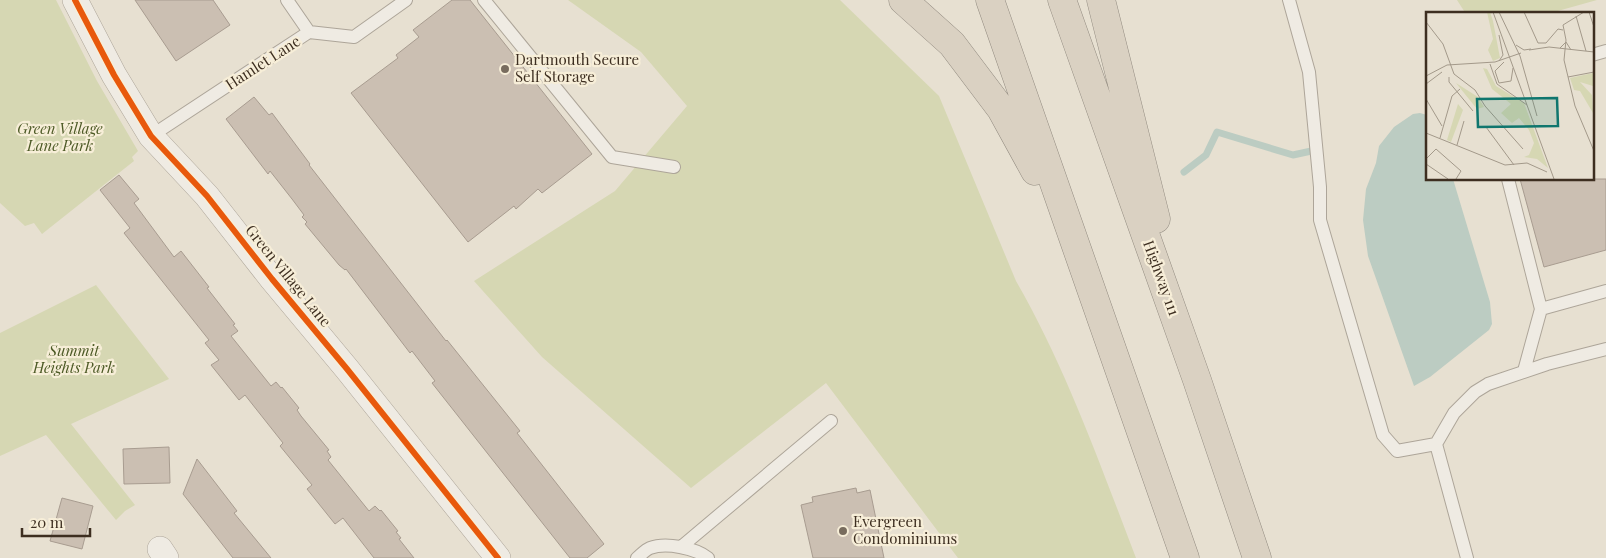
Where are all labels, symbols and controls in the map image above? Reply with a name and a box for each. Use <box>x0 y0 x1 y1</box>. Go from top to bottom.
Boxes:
inset map <box>1426 12 1594 180</box>
street label: Hamlet Lane <box>221 31 304 94</box>
place label: Dartmouth Secure Self Storage <box>515 49 639 86</box>
marker: Dartmouth Secure Self Storage <box>499 63 511 75</box>
park label: Green Village Lane Park <box>17 118 103 155</box>
street label: Green Village Lane <box>241 220 336 331</box>
street label: Highway 111 <box>1139 237 1185 318</box>
park label: Summit Heights Park <box>32 340 115 377</box>
scale bar <box>22 506 90 538</box>
place label: Evergreen Condominiums <box>853 511 957 548</box>
text: 20 m <box>30 512 64 532</box>
marker: Evergreen Condominiums <box>837 525 849 537</box>

